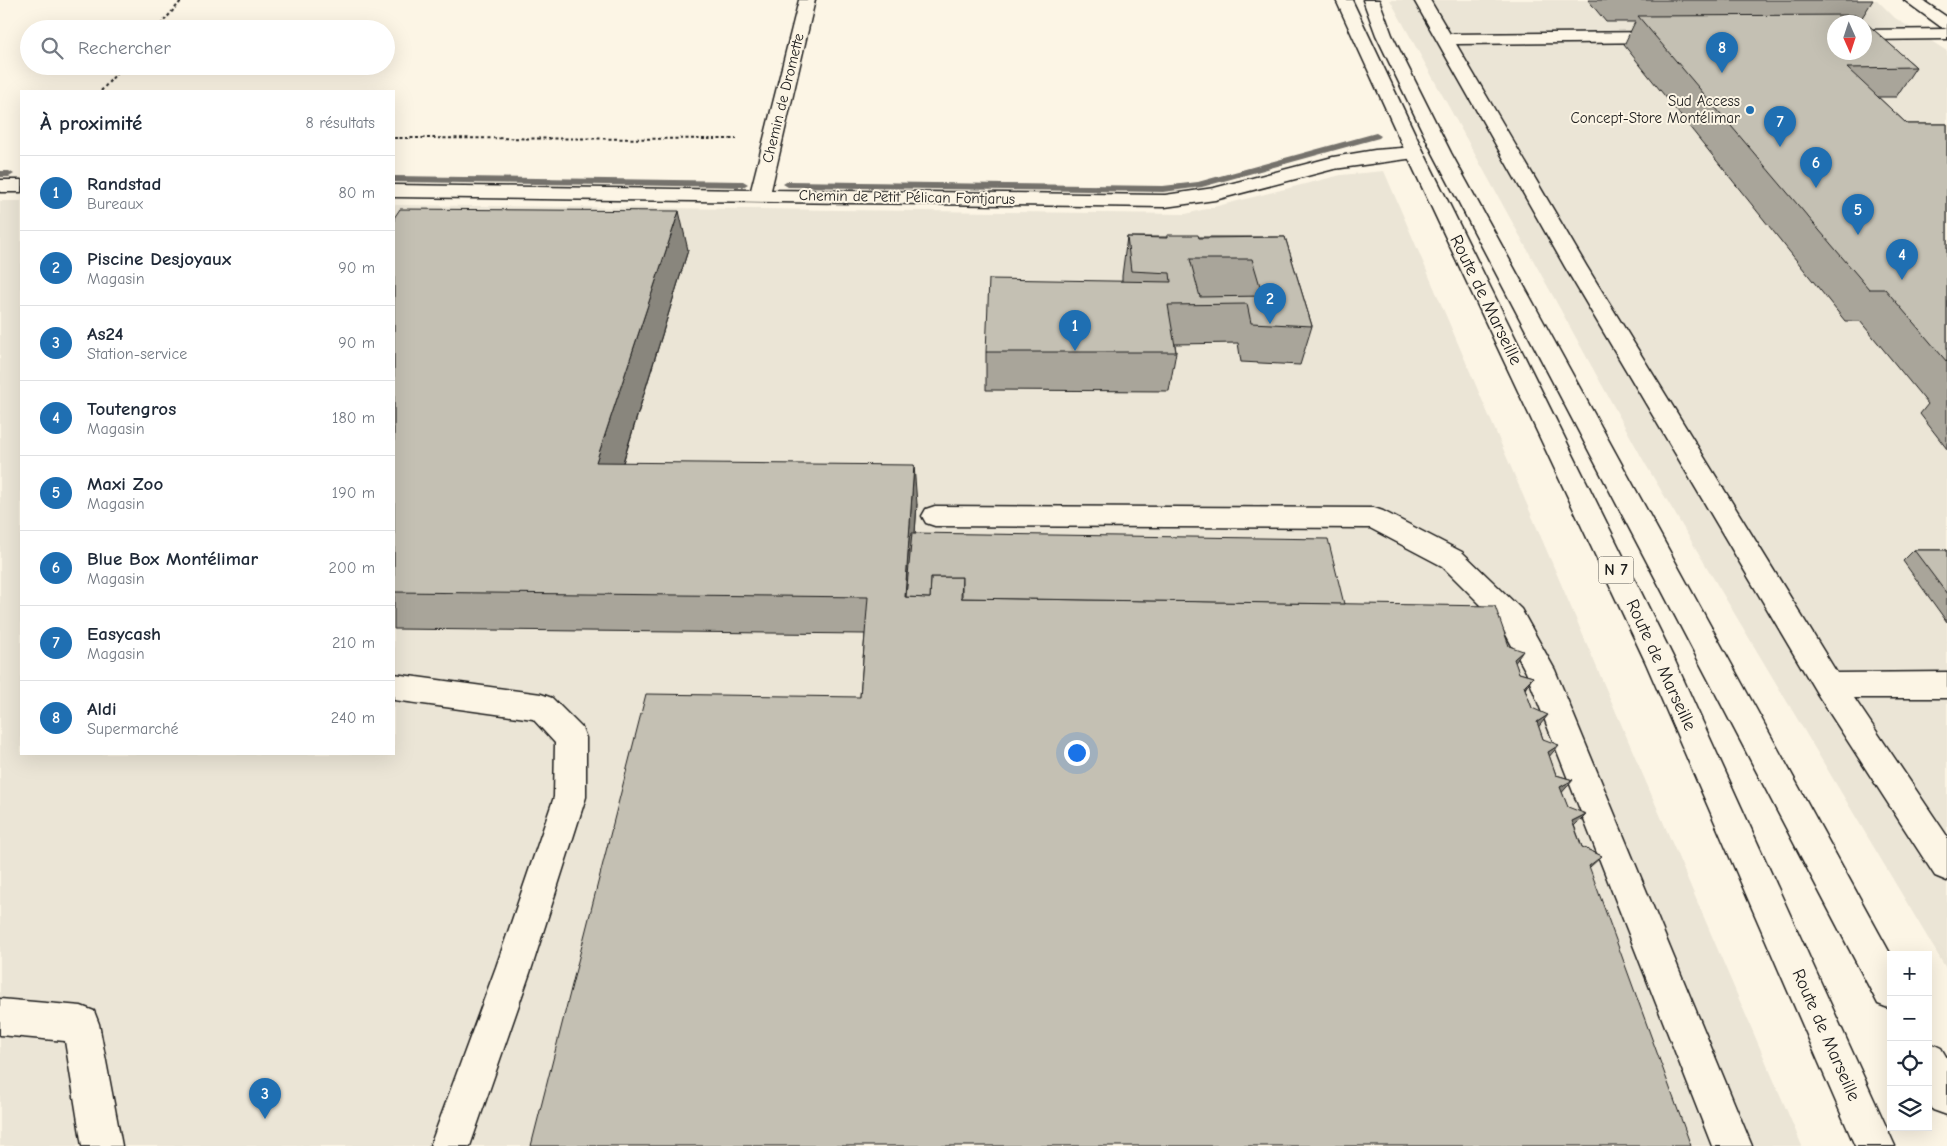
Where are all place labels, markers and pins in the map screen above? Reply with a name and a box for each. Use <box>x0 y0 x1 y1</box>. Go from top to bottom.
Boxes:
pin: 8 <box>1706 32 1738 73</box>
place label: Sud Access Concept-Store Montélimar <box>1570 92 1740 127</box>
marker: Sud Access Concept-Store Montélimar <box>1744 104 1756 116</box>
pin: 7 <box>1764 106 1796 147</box>
pin: 6 <box>1800 147 1832 188</box>
pin: 5 <box>1842 194 1874 235</box>
pin: 4 <box>1886 239 1918 280</box>
pin: 2 <box>1254 283 1286 324</box>
pin: 1 <box>1059 310 1091 351</box>
pin: 3 <box>249 1078 281 1119</box>

